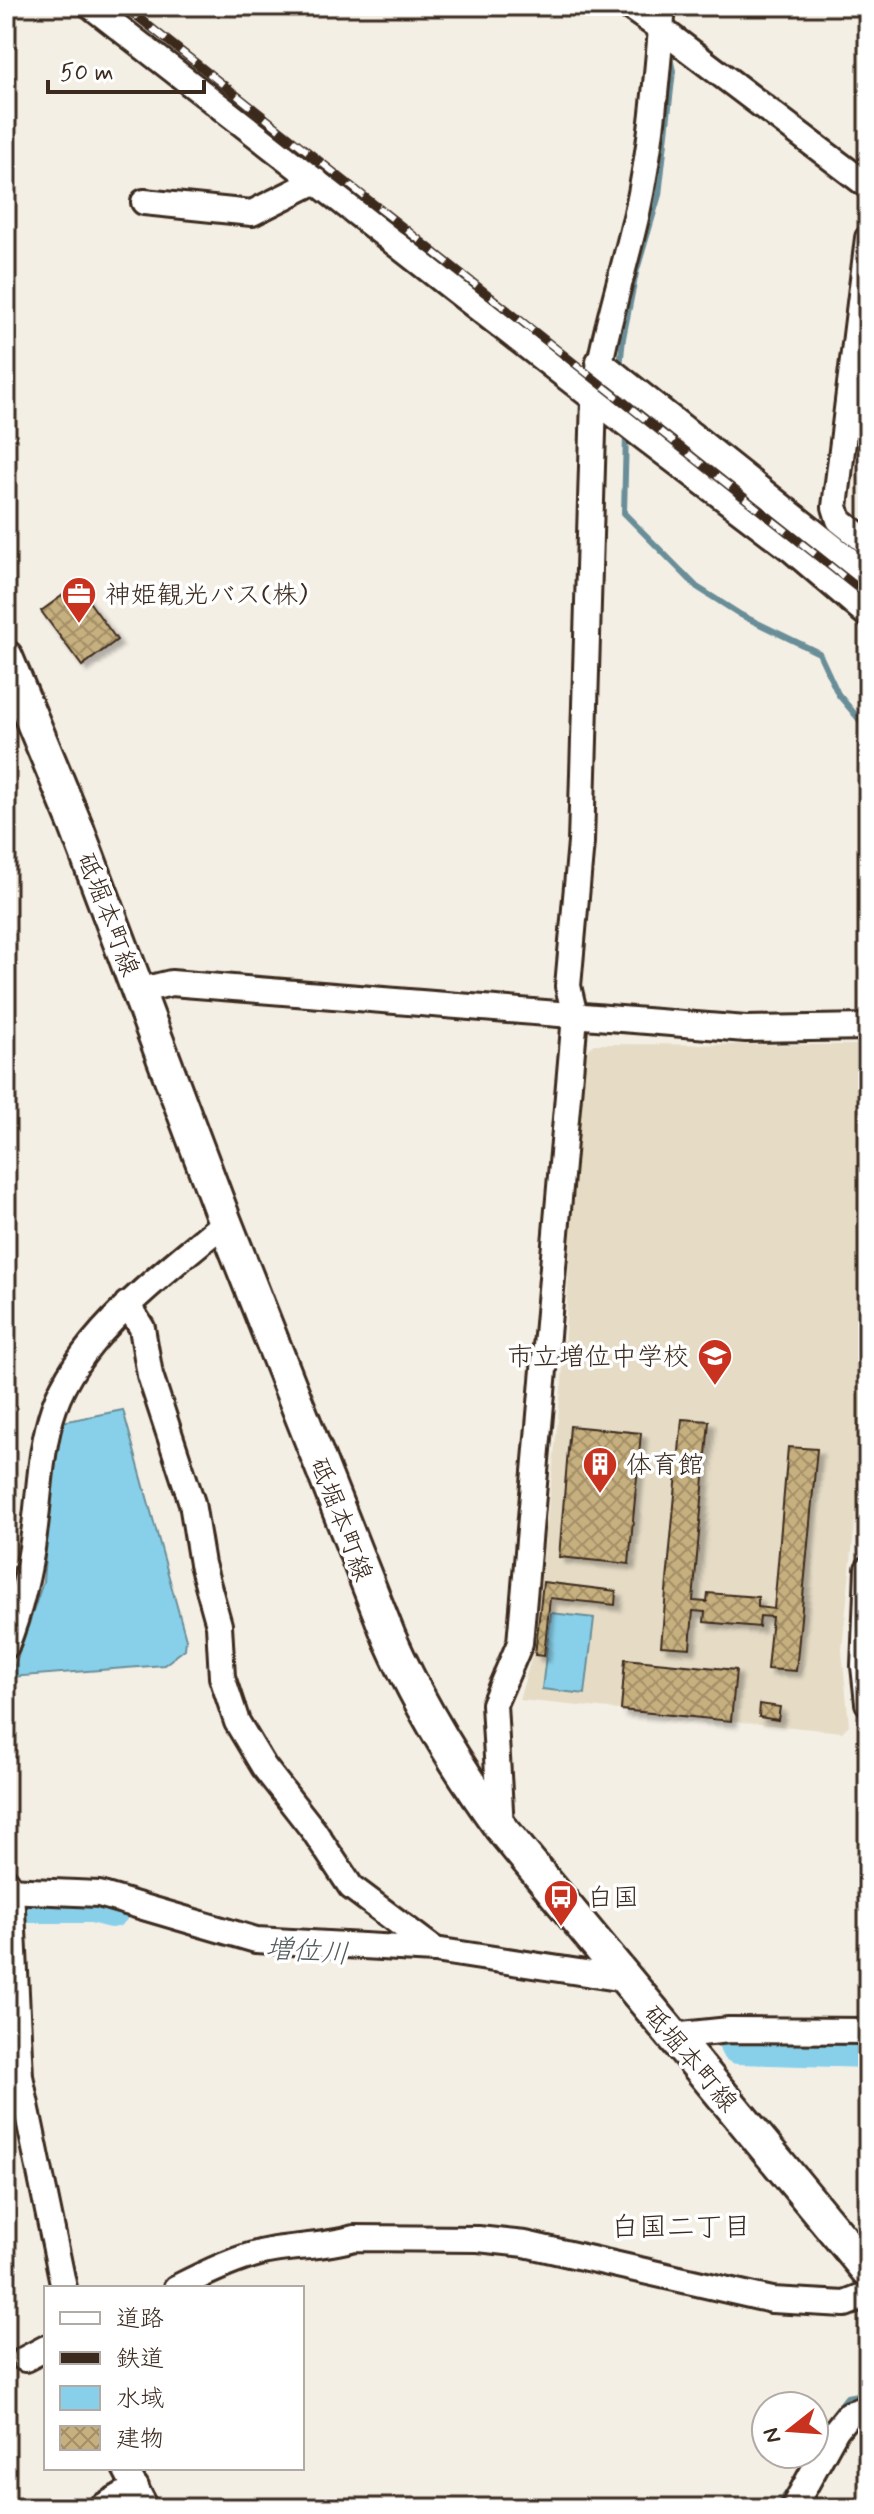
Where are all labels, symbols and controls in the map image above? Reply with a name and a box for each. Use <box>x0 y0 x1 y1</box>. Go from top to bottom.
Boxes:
scale bar <box>48 44 204 94</box>
text: 50 m <box>60 58 114 89</box>
office icon: 神姫観光バス(株) <box>60 575 98 625</box>
place label: 神姫観光バス(株) <box>105 579 307 613</box>
street label: 砥堀本町線 <box>68 848 146 981</box>
school or university icon: 市立増位中学校 <box>696 1337 734 1387</box>
place label: 市立増位中学校 <box>507 1341 689 1375</box>
building icon: 体育館 <box>581 1445 619 1495</box>
place label: 体育館 <box>626 1449 704 1483</box>
street label: 砥堀本町線 <box>301 1453 379 1586</box>
bus stop icon: 白国 <box>542 1878 580 1928</box>
place label: 白国 <box>587 1882 639 1916</box>
water label: 増位川 <box>264 1931 350 1974</box>
street label: 砥堀本町線 <box>635 1999 744 2120</box>
district label: 白国二丁目 <box>611 2210 751 2247</box>
legend <box>44 2286 304 2470</box>
text: 道路 <box>116 2304 164 2335</box>
text: 鉄道 <box>116 2344 164 2375</box>
text: 水域 <box>116 2384 164 2415</box>
north arrow <box>750 2390 830 2470</box>
text: 建物 <box>116 2424 164 2455</box>
text: N <box>757 2424 788 2446</box>

